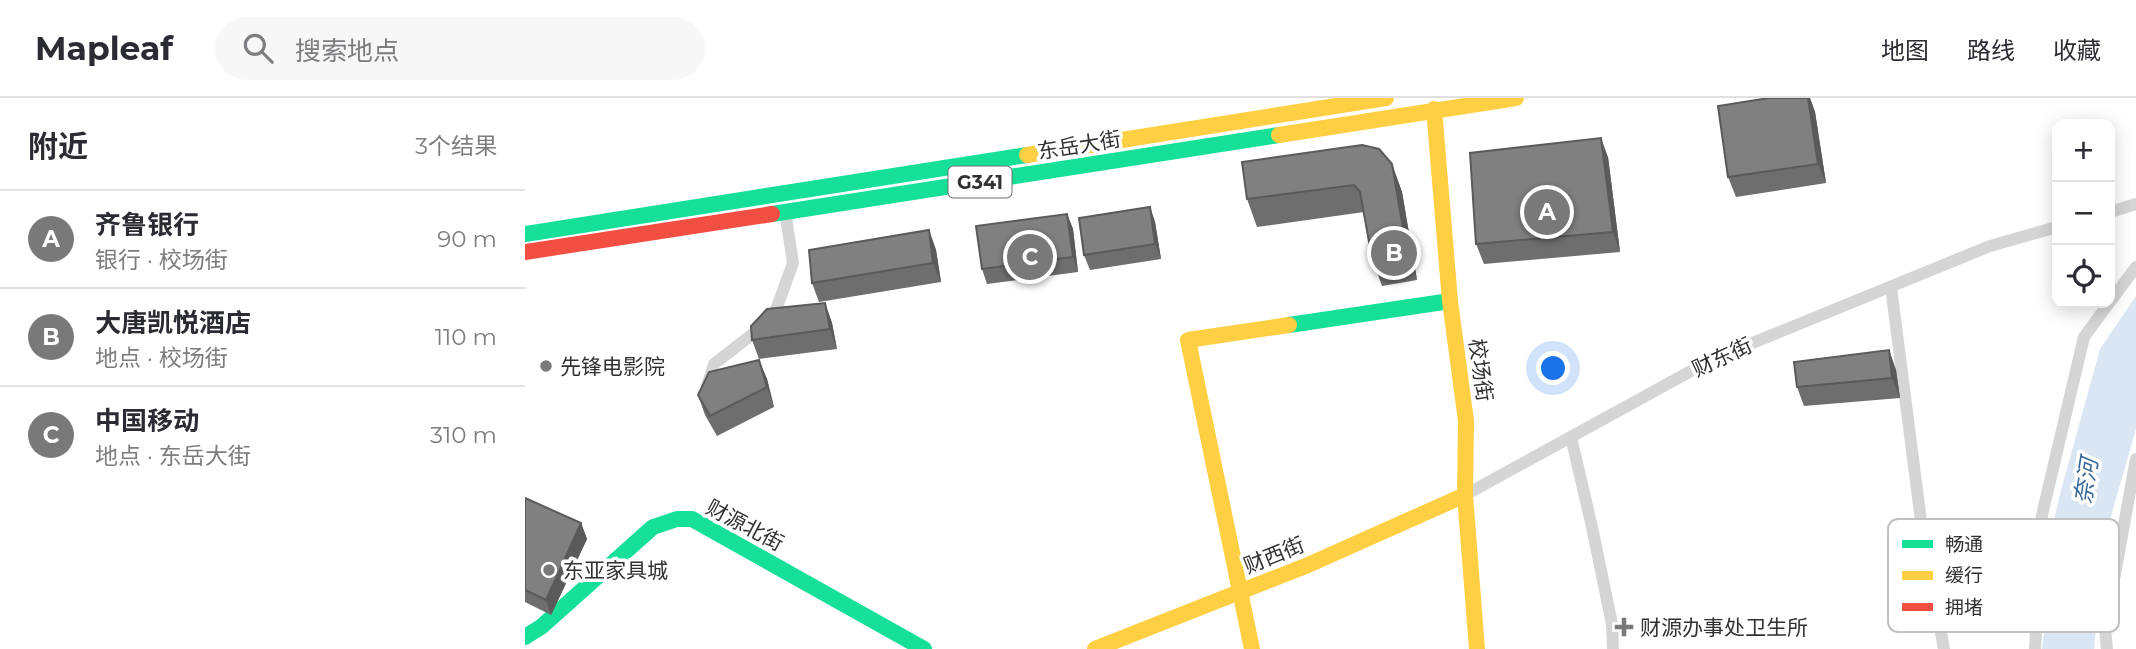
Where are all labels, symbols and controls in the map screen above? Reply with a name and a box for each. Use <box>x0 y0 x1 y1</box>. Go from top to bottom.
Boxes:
search box <box>215 17 705 80</box>
text: Mapleaf <box>35 28 173 68</box>
icon: search <box>239 29 277 67</box>
text: 搜索地点 <box>295 35 399 67</box>
text: 地图 <box>1881 36 1929 65</box>
text: 路线 <box>1967 36 2015 65</box>
text: 收藏 <box>2053 36 2101 65</box>
map controls <box>2052 119 2115 308</box>
button: + <box>2052 119 2115 182</box>
street label: 东岳大街 <box>1036 126 1122 164</box>
text: 附近 <box>28 128 88 165</box>
text: 3个结果 <box>415 132 497 160</box>
road number: G341 <box>949 166 1011 198</box>
button: − <box>2052 182 2115 245</box>
pin: A <box>1524 186 1570 238</box>
text: 齐鲁银行 <box>95 209 199 241</box>
text: A <box>42 225 60 253</box>
text: 90 m <box>437 225 497 253</box>
pin: B <box>1371 227 1417 279</box>
pin: C <box>1007 231 1053 283</box>
button: locate <box>2052 245 2115 308</box>
text: 银行 · 校场街 <box>95 246 228 274</box>
text: 大唐凯悦酒店 <box>95 307 251 339</box>
text: B <box>42 323 60 351</box>
text: 110 m <box>435 323 497 351</box>
street label: 财东街 <box>1688 332 1756 382</box>
street label: 校场街 <box>1464 337 1498 403</box>
text: 地点 · 校场街 <box>95 344 228 372</box>
your location <box>1536 351 1570 385</box>
place label: 先锋电影院 <box>560 354 665 379</box>
marker: 先锋电影院 <box>538 358 554 374</box>
text: 中国移动 <box>95 405 199 437</box>
text: C <box>43 421 59 449</box>
text: 310 m <box>430 421 497 449</box>
text: 地点 · 东岳大街 <box>95 442 251 470</box>
water label: 奈河 <box>2069 452 2104 506</box>
street label: 财源北街 <box>702 494 788 556</box>
legend <box>1888 519 2119 632</box>
street label: 财西街 <box>1240 532 1308 578</box>
text: 畅通 <box>1945 533 1983 556</box>
place label: 东亚家具城 <box>563 558 668 583</box>
marker: 东亚家具城 <box>541 562 557 578</box>
text: 缓行 <box>1945 564 1983 587</box>
text: 拥堵 <box>1945 596 1983 619</box>
place label: 财源办事处卫生所 <box>1640 615 1808 640</box>
marker: 财源办事处卫生所 <box>1614 617 1634 637</box>

